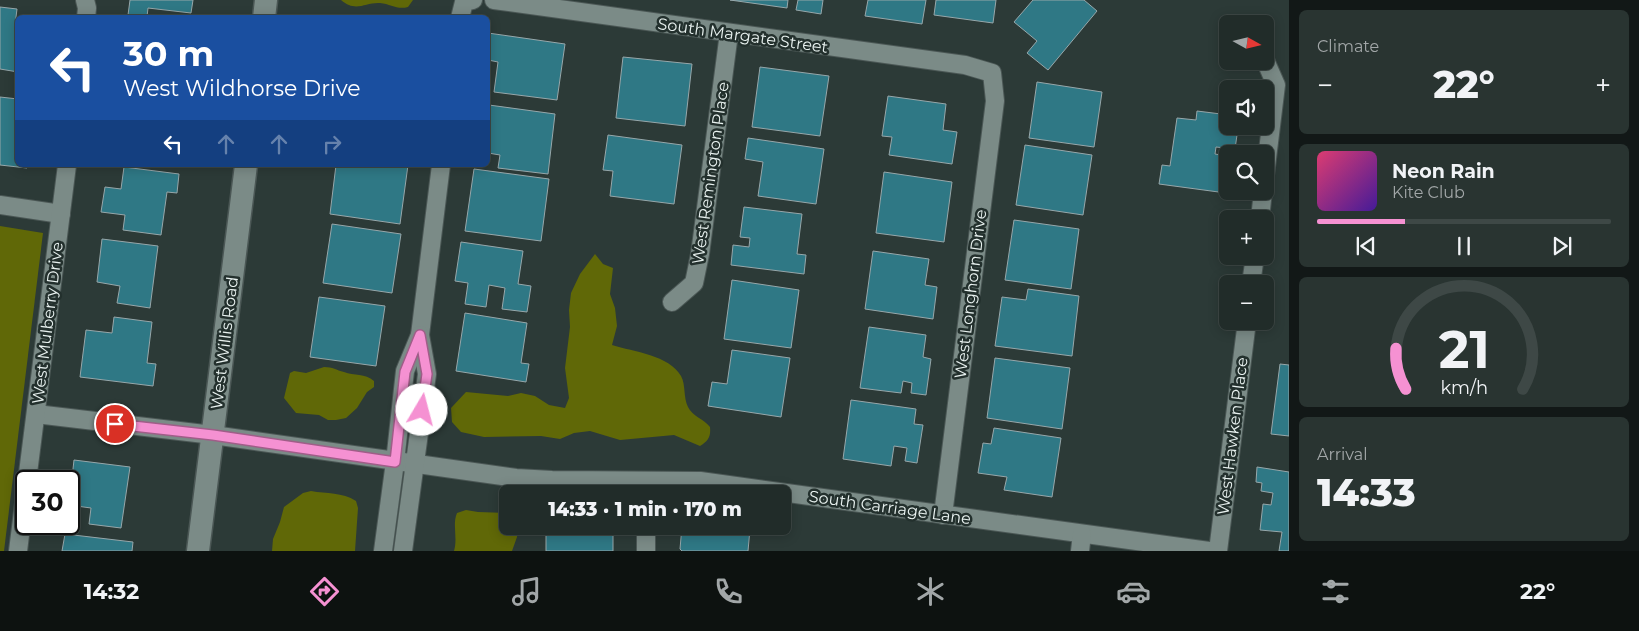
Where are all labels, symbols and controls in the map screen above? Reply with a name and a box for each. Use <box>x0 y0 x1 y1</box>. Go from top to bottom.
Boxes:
street label: South Margate Street <box>656 14 830 57</box>
north arrow <box>1219 15 1274 70</box>
map controls <box>1219 15 1274 330</box>
text: 30 m <box>123 32 214 75</box>
icon: left <box>40 35 105 100</box>
text: Climate <box>1317 37 1379 56</box>
text: 22° <box>1433 61 1495 108</box>
text: − <box>1317 68 1333 102</box>
text: + <box>1595 68 1611 102</box>
text: West Wildhorse Drive <box>123 75 361 102</box>
street label: West Remington Place <box>688 80 733 266</box>
button: sound <box>1219 80 1274 135</box>
icon: left <box>159 130 187 158</box>
icon: ahead <box>212 130 240 158</box>
icon: ahead <box>265 130 293 158</box>
icon: right <box>318 130 346 158</box>
button: search <box>1219 145 1274 200</box>
text: Neon Rain <box>1392 160 1495 183</box>
text: Kite Club <box>1392 183 1465 202</box>
street label: West Longhorn Drive <box>951 208 990 380</box>
button: + <box>1219 210 1274 265</box>
icon: previous <box>1352 232 1380 260</box>
icon: pause <box>1450 232 1478 260</box>
icon: next <box>1548 232 1576 260</box>
street label: West Mulberry Drive <box>28 241 67 405</box>
button: − <box>1219 275 1274 330</box>
street label: West Willis Road <box>207 276 242 411</box>
text: 21 <box>1438 318 1490 381</box>
street label: West Hawken Place <box>1213 356 1252 516</box>
text: km/h <box>1440 377 1488 398</box>
position arrow <box>395 383 447 435</box>
pin <box>94 403 136 445</box>
icon: arrive <box>101 410 129 438</box>
text: Arrival <box>1317 445 1367 464</box>
text: 14:33 <box>1317 469 1416 516</box>
speed limit sign: 30 <box>15 470 80 535</box>
street label: South Carriage Lane <box>808 487 972 528</box>
text: 14:33 · 1 min · 170 m <box>548 498 742 521</box>
icon: directions <box>307 574 342 609</box>
icon: music <box>509 574 544 609</box>
icon: phone <box>711 574 746 609</box>
icon: climate <box>913 574 948 609</box>
icon: car <box>1116 574 1151 609</box>
icon: filters <box>1318 574 1353 609</box>
text: 14:32 <box>84 578 139 605</box>
text: 22° <box>1520 578 1555 605</box>

